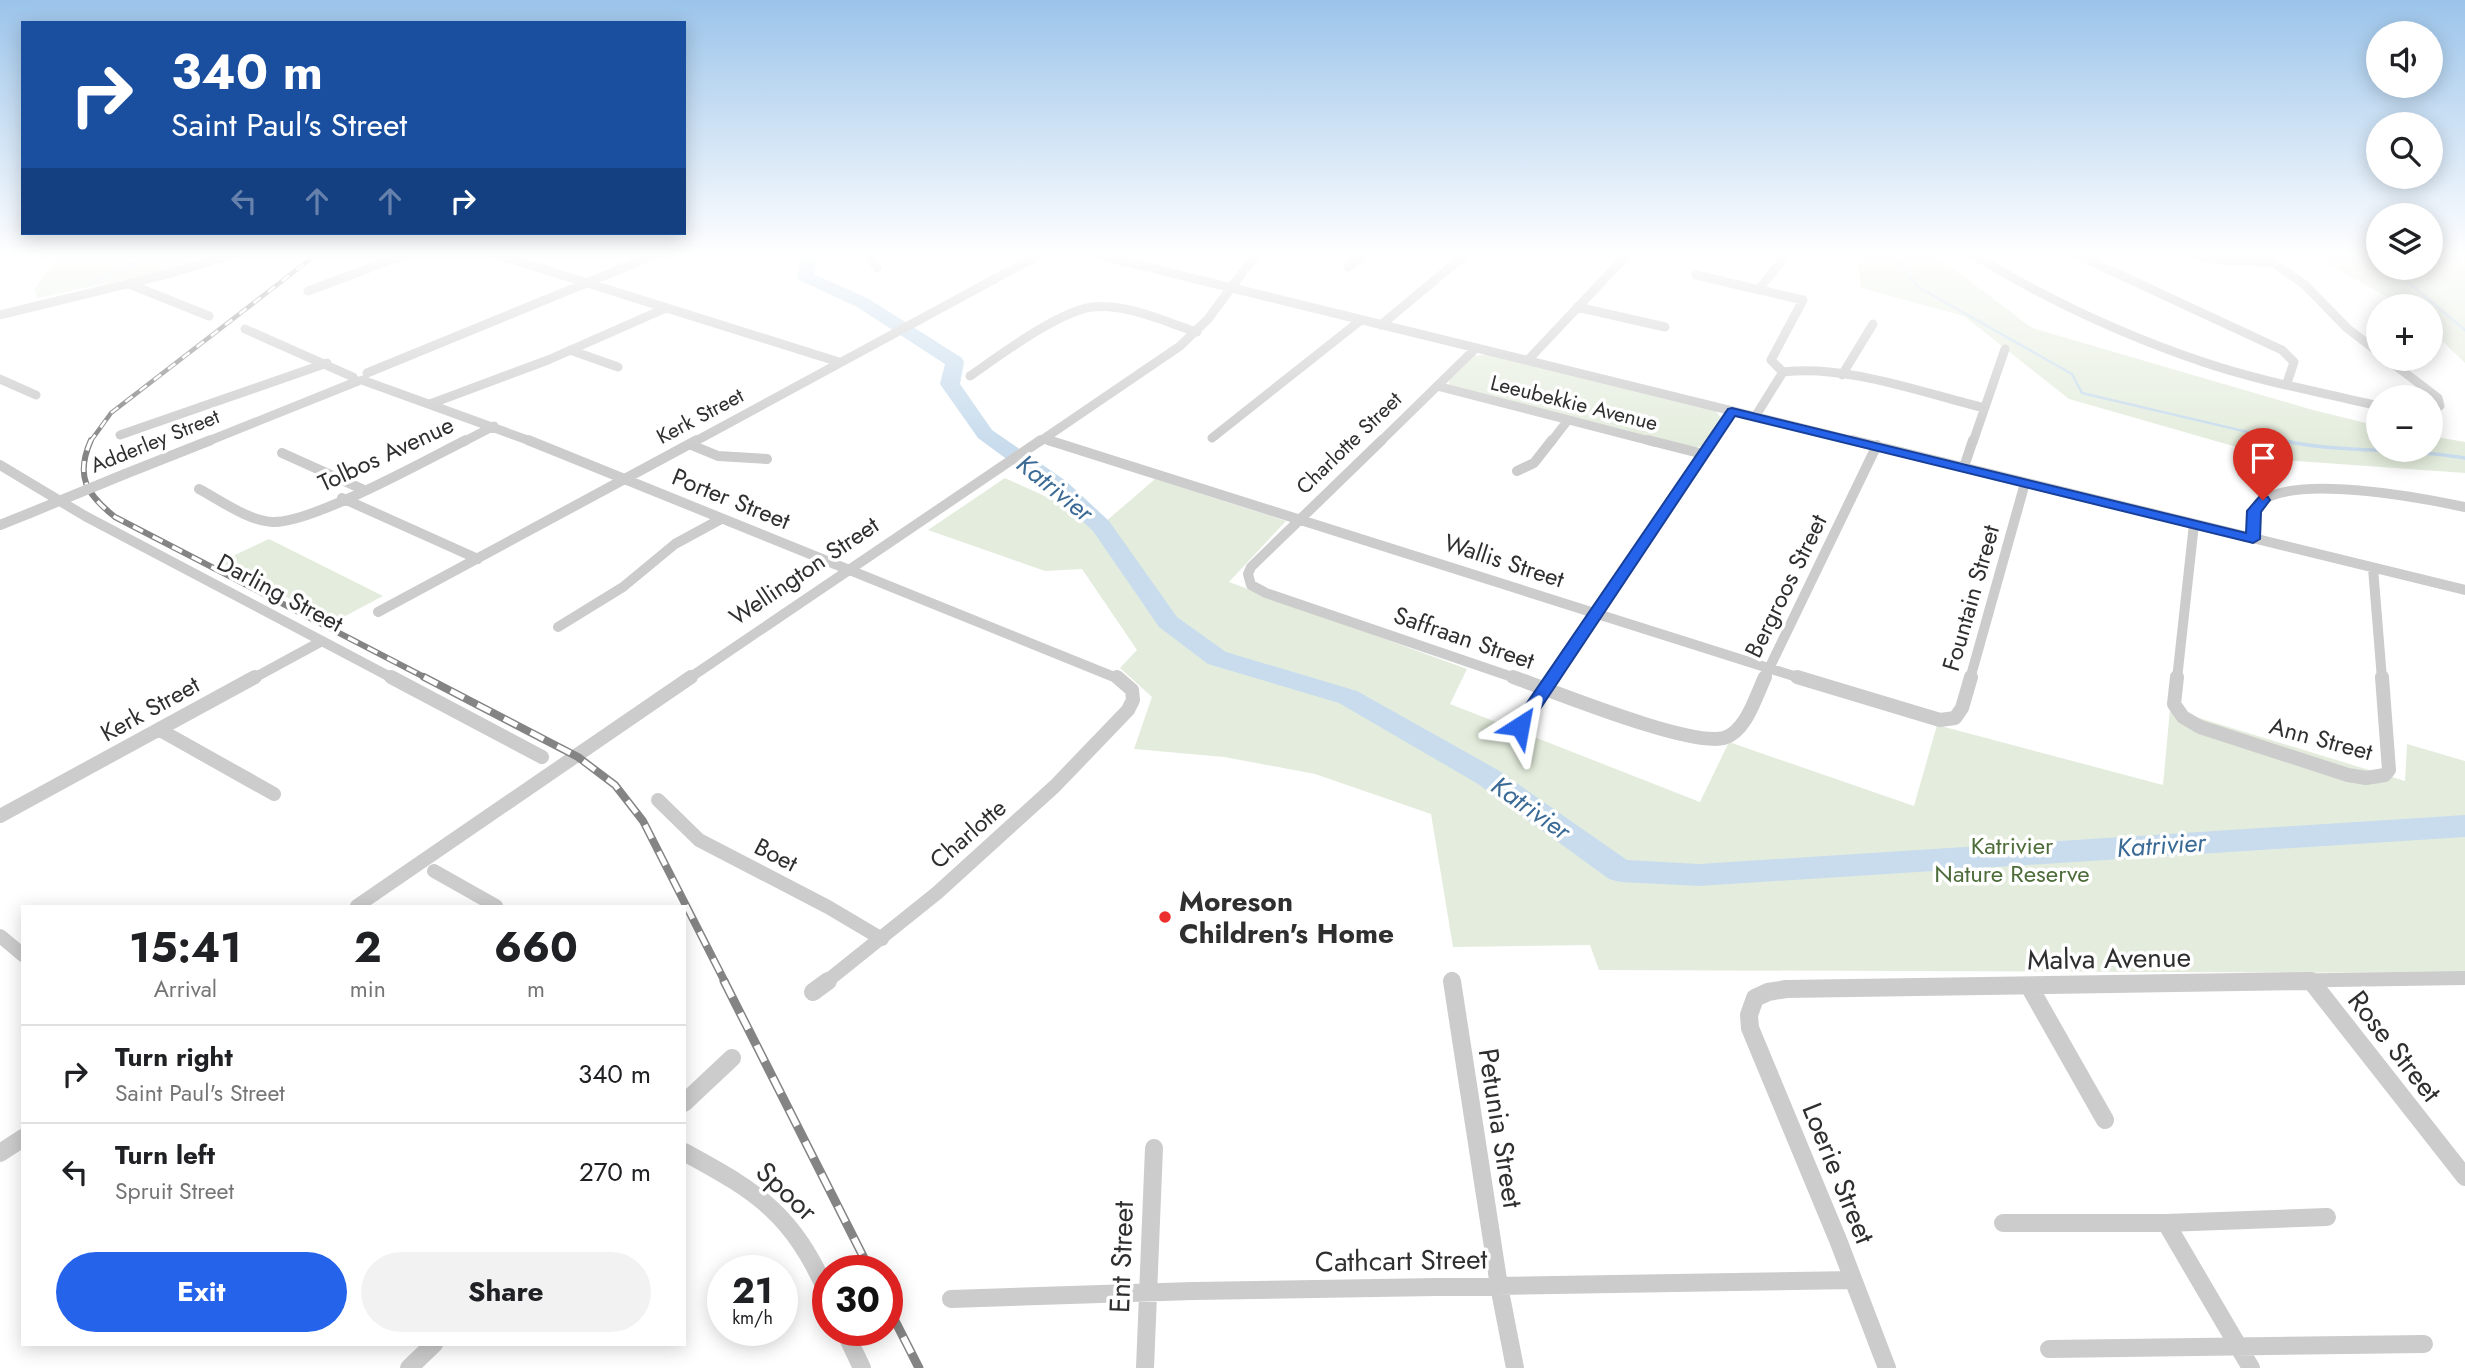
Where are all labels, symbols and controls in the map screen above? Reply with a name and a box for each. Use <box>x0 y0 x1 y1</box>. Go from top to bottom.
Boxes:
map controls <box>2366 21 2443 462</box>
button: sound <box>2366 21 2443 98</box>
text: 340 m <box>171 37 323 107</box>
icon: right <box>56 49 147 140</box>
text: Saint Paul's Street <box>171 102 407 148</box>
button: search <box>2366 112 2443 189</box>
icon: left <box>225 182 263 220</box>
icon: ahead <box>298 182 336 220</box>
icon: ahead <box>371 182 409 220</box>
icon: right <box>444 182 482 220</box>
button: layers <box>2366 203 2443 280</box>
button: + <box>2366 294 2443 371</box>
street label: Leeubekkie Avenue <box>1487 368 1661 438</box>
street label: Kerk Street <box>651 380 749 452</box>
street label: Charlotte Street <box>1290 385 1408 501</box>
button: − <box>2366 385 2443 462</box>
street label: Adderley Street <box>86 401 224 481</box>
street label: Tolbos Avenue <box>312 407 459 500</box>
pin <box>2233 428 2293 500</box>
icon: arrive <box>2244 439 2282 477</box>
water label: Katrivier <box>1008 445 1103 532</box>
street label: Porter Street <box>667 459 796 538</box>
street label: Wellington Street <box>722 507 886 634</box>
street label: Bergroos Street <box>1736 508 1835 663</box>
street label: Fountain Street <box>1933 521 2008 675</box>
street label: Wallis Street <box>1440 525 1569 596</box>
street label: Darling Street <box>211 545 350 641</box>
street label: Saffraan Street <box>1389 597 1539 678</box>
street label: Kerk Street <box>94 667 206 750</box>
position arrow <box>1483 689 1557 763</box>
street label: Ann Street <box>2266 708 2377 769</box>
water label: Katrivier <box>1484 767 1580 850</box>
street label: Charlotte <box>922 790 1014 877</box>
water label: Katrivier <box>2115 823 2208 867</box>
park label: Katrivier Nature Reserve <box>1934 828 2090 891</box>
street label: Boet <box>748 829 804 880</box>
place label: Moreson Children's Home <box>1179 881 1394 954</box>
marker: Moreson Children's Home <box>1157 909 1173 925</box>
text: 15:41 <box>129 917 242 978</box>
text: 2 <box>354 917 382 978</box>
text: 660 <box>494 917 578 978</box>
street label: Malva Avenue <box>2027 937 2191 980</box>
text: Arrival <box>154 972 217 1006</box>
text: min <box>350 972 386 1006</box>
text: m <box>527 972 545 1006</box>
street label: Rose Street <box>2338 982 2452 1111</box>
text: Turn right <box>115 1038 233 1076</box>
street label: Petunia Street <box>1468 1045 1533 1211</box>
icon: right <box>56 1055 94 1093</box>
text: 340 m <box>578 1055 651 1093</box>
text: Saint Paul's Street <box>115 1076 285 1110</box>
street label: Loerie Street <box>1792 1097 1886 1250</box>
text: Turn left <box>115 1136 215 1174</box>
street label: Spoor <box>747 1152 827 1231</box>
icon: left <box>56 1153 94 1191</box>
text: 270 m <box>579 1153 651 1191</box>
text: Spruit Street <box>115 1174 234 1208</box>
street label: Ent Street <box>1099 1200 1144 1314</box>
street label: Cathcart Street <box>1314 1238 1488 1283</box>
button: Exit <box>56 1252 347 1332</box>
button: Share <box>361 1252 651 1332</box>
speed limit sign: 30 <box>812 1255 903 1346</box>
text: 21 <box>732 1266 773 1316</box>
text: km/h <box>732 1305 773 1331</box>

